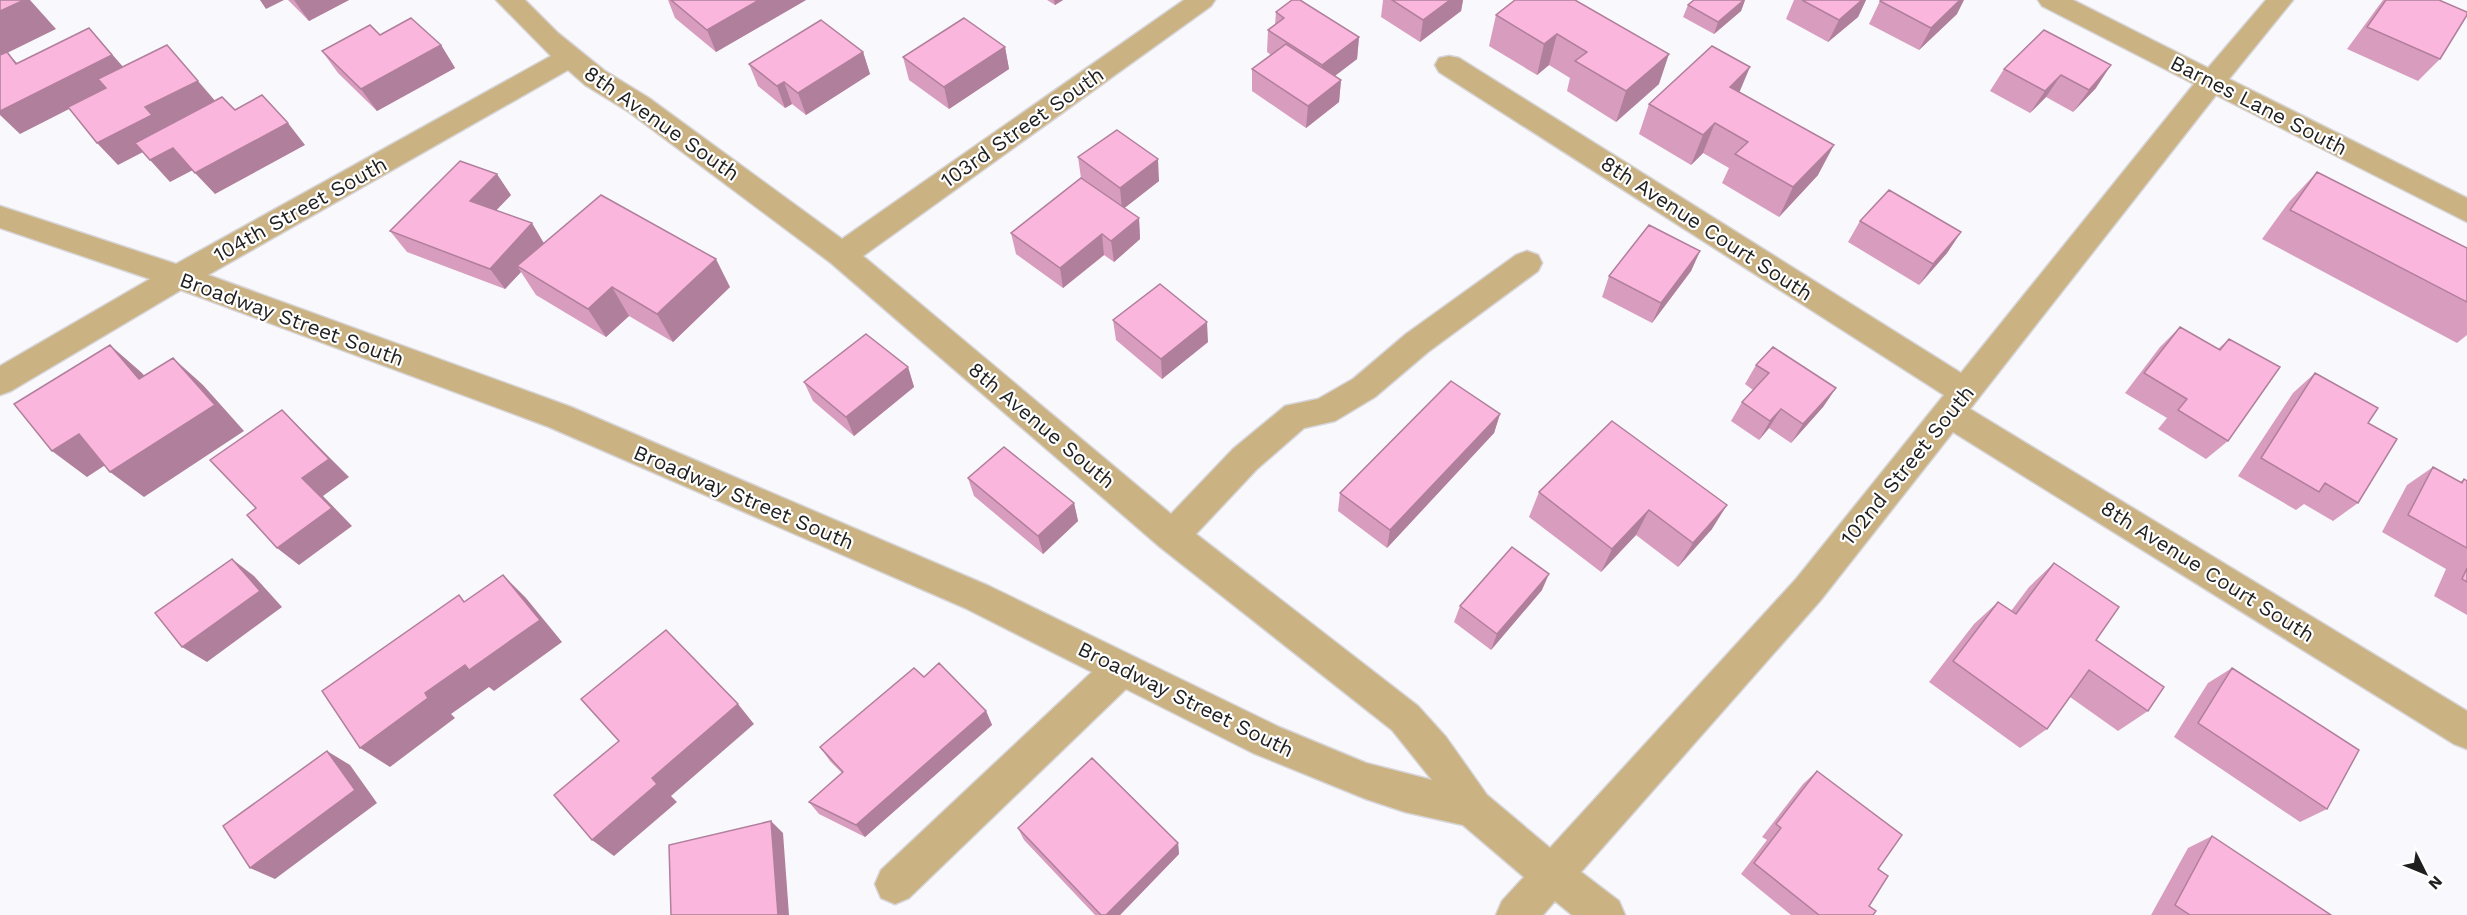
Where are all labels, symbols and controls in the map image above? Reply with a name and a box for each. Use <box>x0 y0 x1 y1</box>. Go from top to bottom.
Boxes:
street label: Barnes Lane South <box>2166 50 2352 160</box>
street label: 8th Avenue South <box>580 60 744 186</box>
street label: 103rd Street South <box>936 61 1108 193</box>
street label: 8th Avenue Court South <box>1597 150 1817 306</box>
street label: 104th Street South <box>209 151 391 267</box>
street label: Broadway Street South <box>176 267 408 371</box>
street label: 8th Avenue South <box>964 357 1120 493</box>
street label: 102nd Street South <box>1835 380 1979 550</box>
street label: Broadway Street South <box>630 439 858 555</box>
street label: 8th Avenue Court South <box>2097 495 2319 647</box>
street label: Broadway Street South <box>1074 636 1298 762</box>
north arrow <box>2395 843 2455 903</box>
text: N <box>2425 872 2447 894</box>

